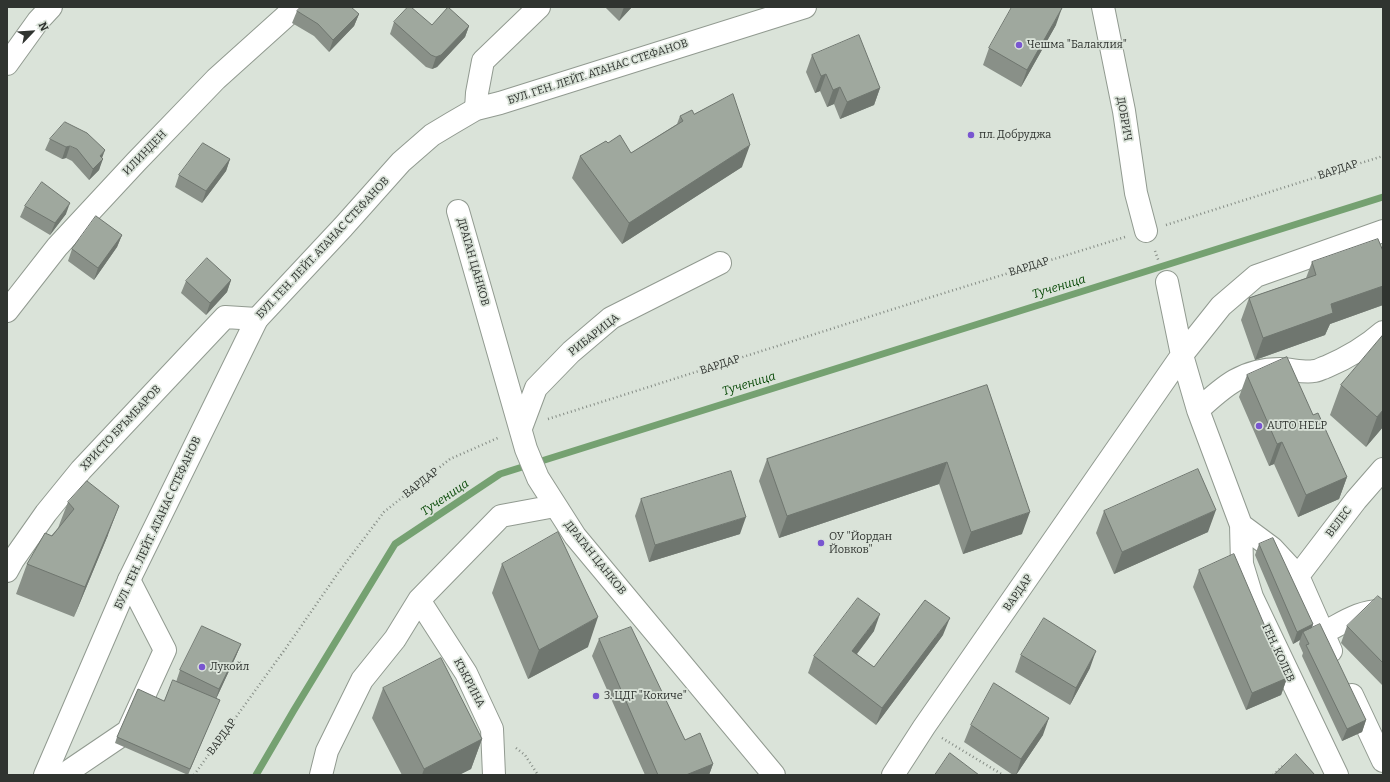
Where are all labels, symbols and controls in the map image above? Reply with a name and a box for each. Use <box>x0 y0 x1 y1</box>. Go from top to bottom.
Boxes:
north arrow <box>12 12 52 52</box>
text: N <box>36 20 51 33</box>
street label: БУЛ. ГЕН. ЛЕЙТ. АТАНАС СТЕФАНОВ <box>506 37 690 107</box>
place label: Чешма "Балаклия" <box>1027 38 1127 52</box>
marker: Чешма "Балаклия" <box>1014 40 1024 50</box>
street label: ДОБРИЧ <box>1114 96 1134 142</box>
street label: ИЛИНДЕН <box>120 128 170 178</box>
place label: пл. Добруджа <box>979 128 1051 142</box>
marker: пл. Добруджа <box>966 130 976 140</box>
street label: ВАРДАР <box>1316 157 1360 183</box>
street label: БУЛ. ГЕН. ЛЕЙТ. АТАНАС СТЕФАНОВ <box>254 174 392 322</box>
street label: ДРАГАН ЦАНКОВ <box>454 216 492 308</box>
street label: ВАРДАР <box>1007 255 1051 279</box>
water label: Тученица <box>1031 272 1087 302</box>
street label: РИБАРИЦА <box>566 311 622 359</box>
street label: ВАРДАР <box>698 352 742 378</box>
water label: Тученица <box>721 369 777 399</box>
street label: ХРИСТО БРЪМБАРОВ <box>78 383 164 473</box>
place label: AUTO HELP <box>1267 419 1327 433</box>
marker: AUTO HELP <box>1254 421 1264 431</box>
street label: БУЛ. ГЕН. ЛЕЙТ. АТАНАС СТЕФАНОВ <box>112 435 204 611</box>
street label: ВАРДАР <box>401 465 441 501</box>
water label: Тученица <box>418 477 472 519</box>
street label: ВЕЛЕС <box>1323 504 1355 540</box>
street label: ДРАГАН ЦАНКОВ <box>561 519 629 597</box>
place label: ОУ "Йордан Йовков" <box>829 530 892 556</box>
marker: ОУ "Йордан Йовков" <box>816 538 826 548</box>
street label: ВАРДАР <box>1001 572 1035 614</box>
street label: ГЕН. КОЛЕВ <box>1259 622 1297 684</box>
street label: КЪКРИНА <box>451 656 487 710</box>
place label: Лукойл <box>210 660 249 674</box>
marker: Лукойл <box>197 662 207 672</box>
place label: 3. ЦДГ "Кокиче" <box>604 689 687 703</box>
marker: 3. ЦДГ "Кокиче" <box>591 691 601 701</box>
street label: ВАРДАР <box>204 716 240 758</box>

